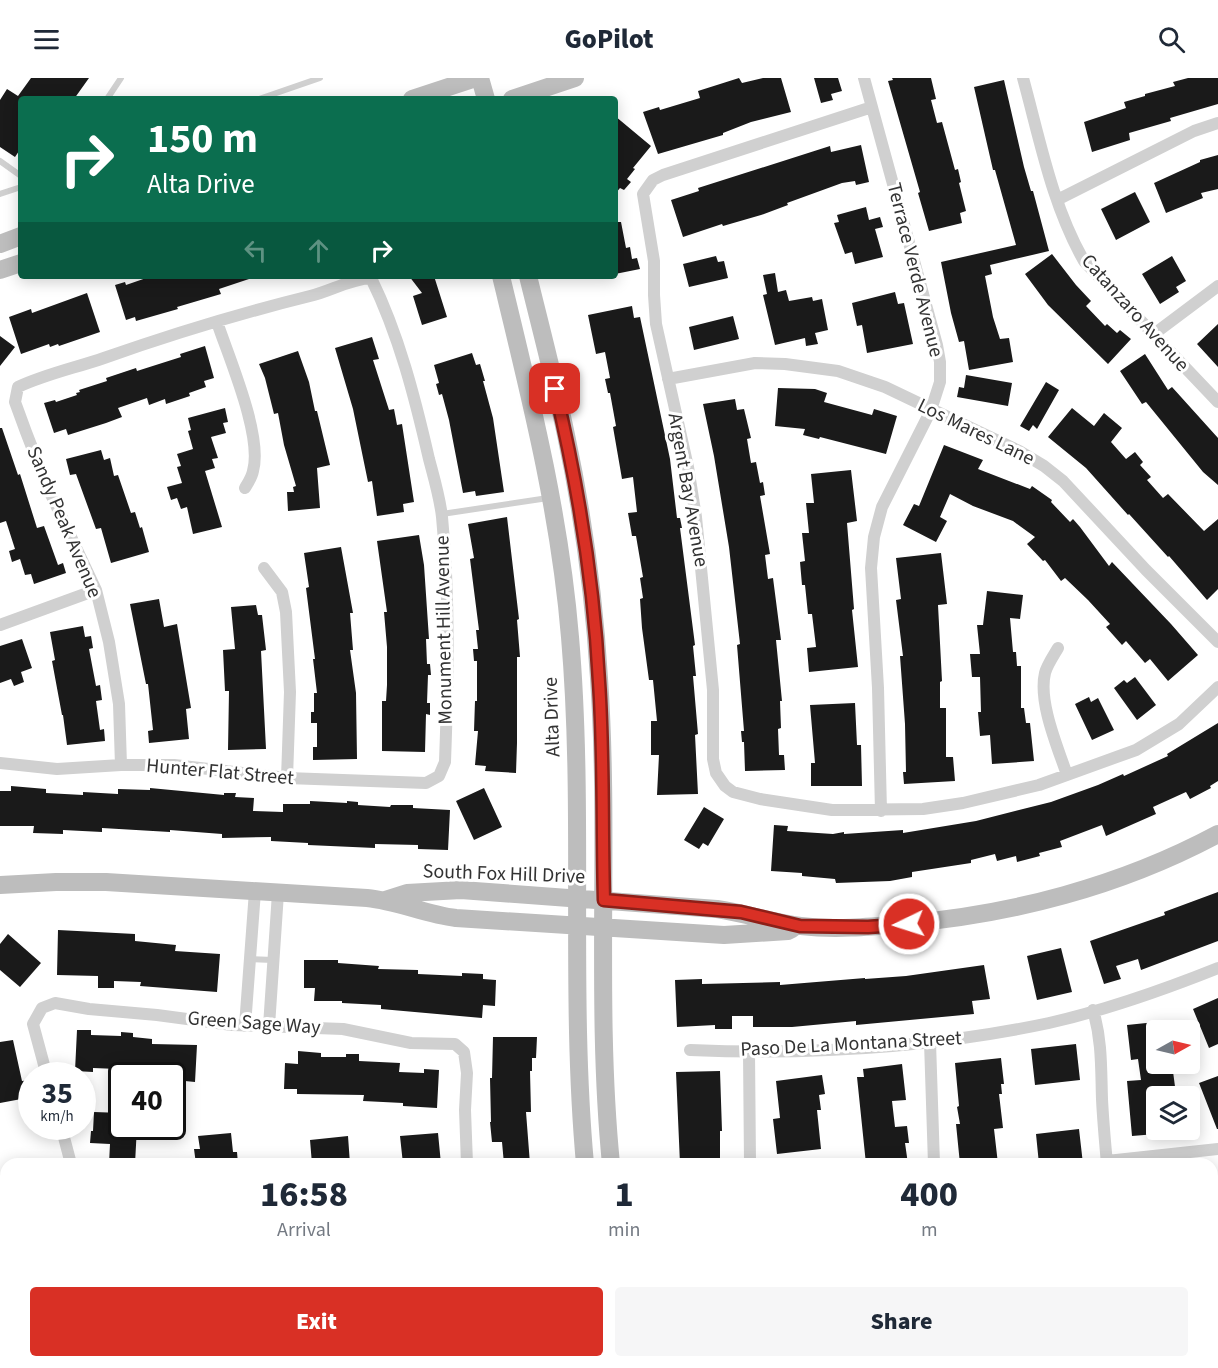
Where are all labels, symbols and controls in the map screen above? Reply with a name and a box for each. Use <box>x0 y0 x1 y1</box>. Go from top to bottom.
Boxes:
text: GoPilot <box>564 20 654 59</box>
icon: menu <box>30 23 63 56</box>
icon: search <box>1155 23 1188 56</box>
text: 150 m <box>147 109 258 169</box>
icon: right <box>48 120 126 198</box>
text: Alta Drive <box>147 165 255 204</box>
street label: Terrace Verde Avenue <box>880 180 950 360</box>
icon: left <box>239 234 272 267</box>
icon: ahead <box>302 234 335 267</box>
icon: right <box>365 234 398 267</box>
street label: Catanzaro Avenue <box>1074 248 1196 378</box>
pin <box>529 363 580 414</box>
icon: arrive <box>538 372 571 405</box>
street label: Los Mares Lane <box>913 392 1039 472</box>
street label: Argent Bay Avenue <box>661 411 715 569</box>
street label: Sandy Peak Avenue <box>19 442 109 602</box>
street label: Monument Hill Avenue <box>428 535 460 725</box>
street label: Alta Drive <box>537 677 567 757</box>
street label: Hunter Flat Street <box>145 752 295 792</box>
street label: South Fox Hill Drive <box>422 857 586 891</box>
position arrow <box>877 892 941 956</box>
street label: Green Sage Way <box>187 1004 322 1042</box>
north arrow <box>1146 1020 1200 1074</box>
map controls <box>1146 1020 1200 1140</box>
street label: Paso De La Montana Street <box>740 1024 963 1064</box>
speed limit sign: 40 <box>108 1062 186 1140</box>
text: 35 <box>41 1072 73 1115</box>
button: layers <box>1146 1086 1200 1140</box>
text: km/h <box>40 1106 74 1127</box>
text: 16:58 <box>260 1169 348 1220</box>
text: 1 <box>615 1169 634 1220</box>
text: 400 <box>900 1169 958 1220</box>
text: Arrival <box>277 1216 331 1244</box>
text: min <box>608 1216 640 1244</box>
text: m <box>921 1216 937 1244</box>
button: Exit <box>30 1287 603 1356</box>
button: Share <box>615 1287 1188 1356</box>

